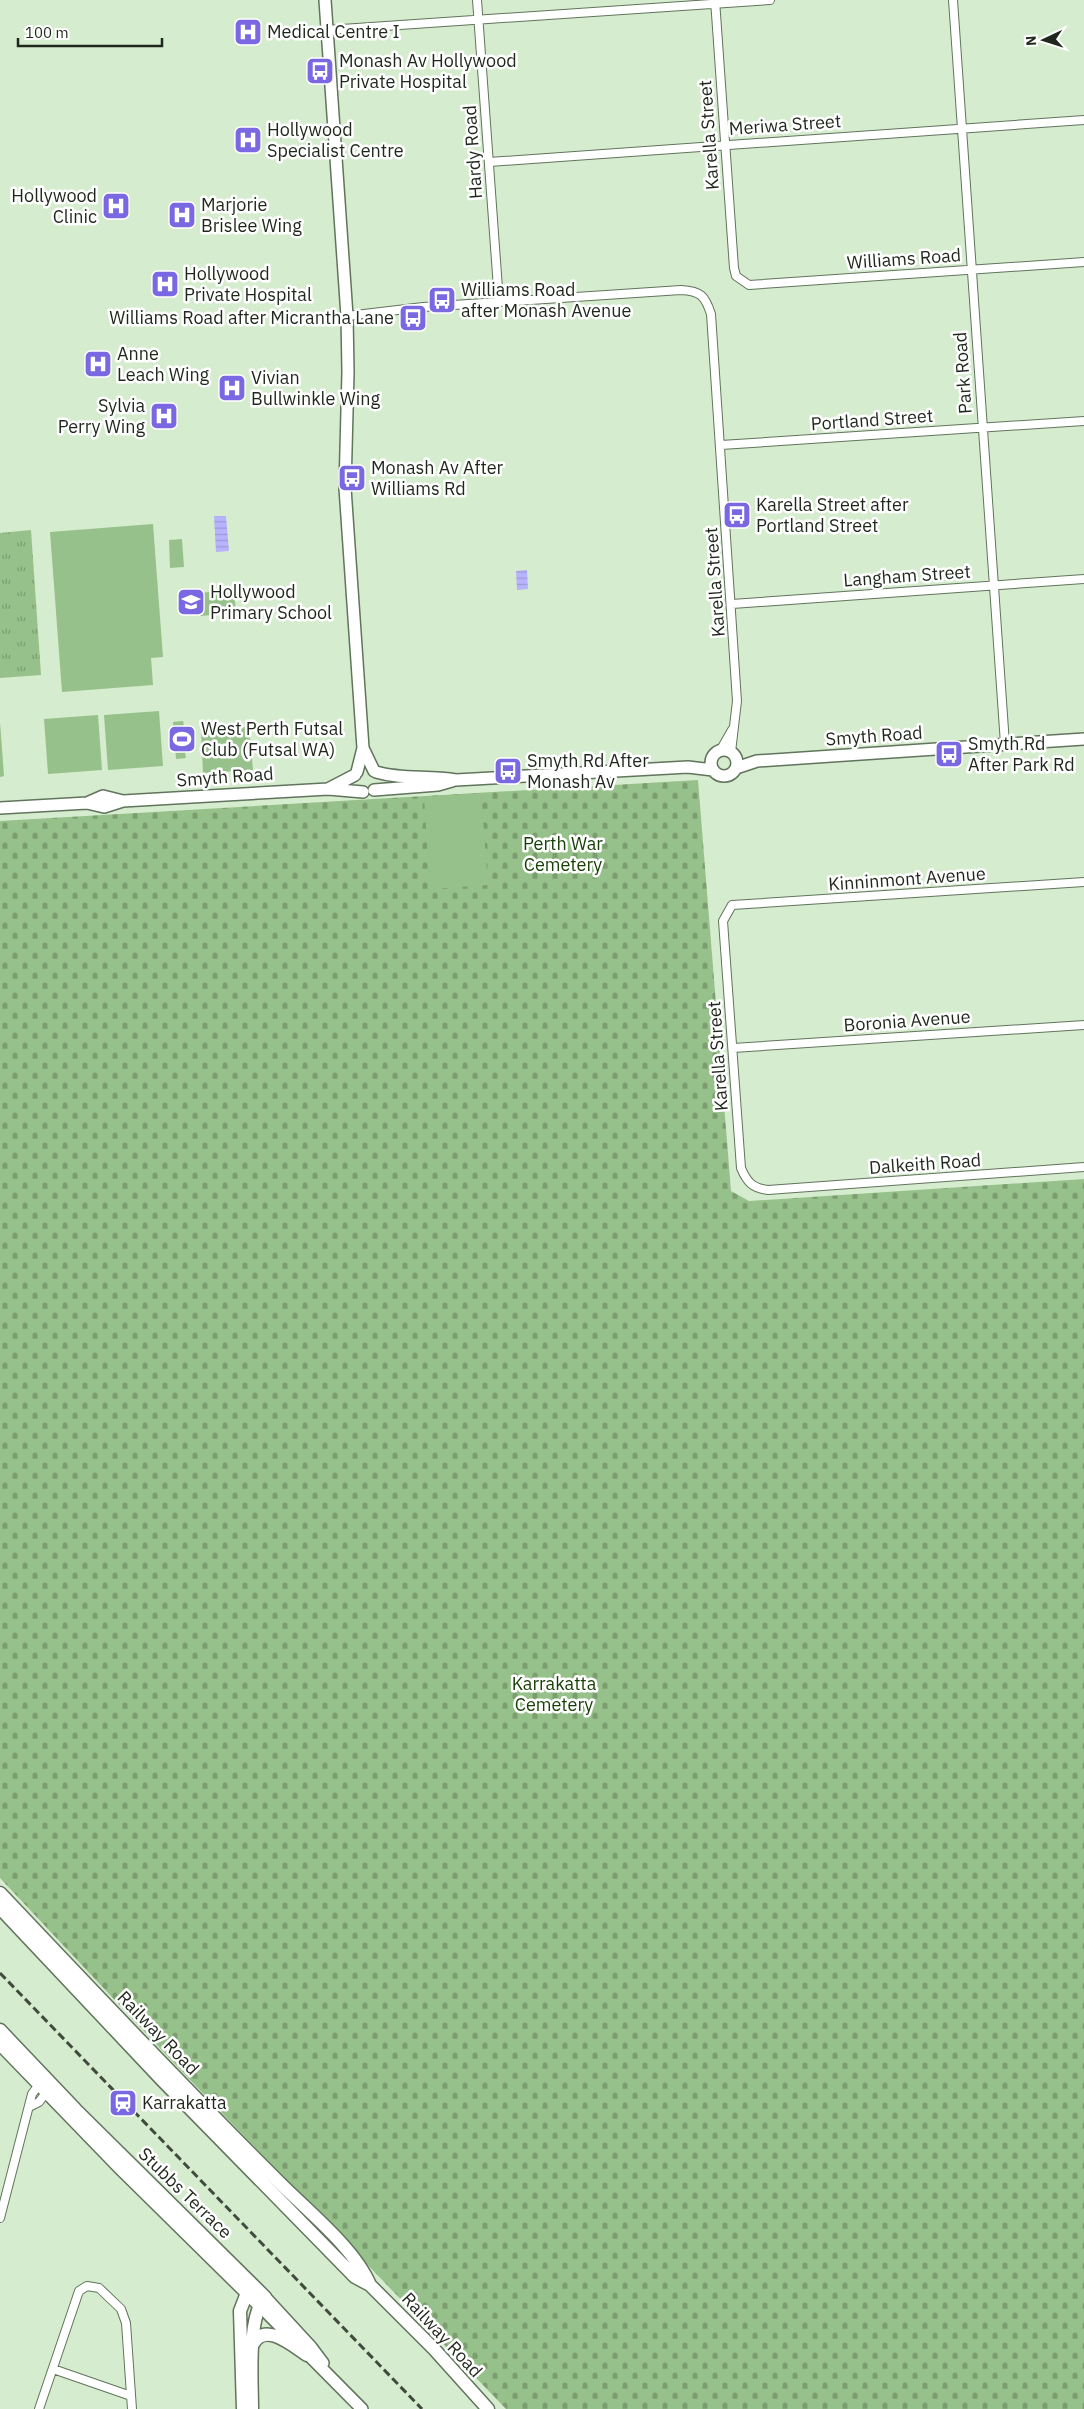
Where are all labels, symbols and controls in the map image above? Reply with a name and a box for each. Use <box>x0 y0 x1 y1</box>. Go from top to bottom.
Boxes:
scale bar <box>18 15 161 47</box>
north arrow <box>1019 15 1069 65</box>
hospital icon: Medical Centre I <box>233 17 263 47</box>
place label: Medical Centre I <box>267 20 400 43</box>
text: 100 m <box>25 23 69 42</box>
text: N <box>1022 35 1040 47</box>
place label: Monash Av Hollywood Private Hospital <box>339 49 517 93</box>
bus stop icon: Monash Av Hollywood Private Hospital <box>305 56 335 86</box>
street label: Karella Street <box>693 79 724 191</box>
street label: Hardy Road <box>458 104 487 200</box>
street label: Meriwa Street <box>728 109 842 140</box>
place label: Hollywood Specialist Centre <box>267 118 404 162</box>
hospital icon: Hollywood Specialist Centre <box>233 125 263 155</box>
place label: Hollywood Clinic <box>11 184 97 228</box>
hospital icon: Hollywood Clinic <box>101 191 131 221</box>
place label: Marjorie Brislee Wing <box>201 193 302 237</box>
hospital icon: Marjorie Brislee Wing <box>167 200 197 230</box>
street label: Williams Road <box>846 243 962 274</box>
place label: Hollywood Private Hospital <box>184 262 312 306</box>
hospital icon: Hollywood Private Hospital <box>150 269 180 299</box>
place label: Williams Road after Monash Avenue <box>461 278 631 322</box>
bus stop icon: Williams Road after Monash Avenue <box>427 285 457 315</box>
bus stop icon: Williams Road after Micrantha Lane <box>398 303 428 333</box>
place label: Williams Road after Micrantha Lane <box>109 306 394 329</box>
street label: Park Road <box>948 331 977 415</box>
place label: Anne Leach Wing <box>117 342 210 386</box>
hospital icon: Anne Leach Wing <box>83 349 113 379</box>
place label: Vivian Bullwinkle Wing <box>251 366 380 410</box>
hospital icon: Vivian Bullwinkle Wing <box>217 373 247 403</box>
place label: Sylvia Perry Wing <box>58 394 145 438</box>
hospital icon: Sylvia Perry Wing <box>149 401 179 431</box>
street label: Portland Street <box>810 404 934 435</box>
place label: Monash Av After Williams Rd <box>371 456 504 500</box>
bus stop icon: Monash Av After Williams Rd <box>337 463 367 493</box>
place label: Karella Street after Portland Street <box>756 493 909 537</box>
bus stop icon: Karella Street after Portland Street <box>722 500 752 530</box>
street label: Karella Street <box>699 526 730 638</box>
street label: Langham Street <box>843 560 971 591</box>
place label: Hollywood Primary School <box>210 580 332 624</box>
school or university icon: Hollywood Primary School <box>176 587 206 617</box>
place label: West Perth Futsal Club (Futsal WA) <box>201 717 343 761</box>
street label: Smyth Road <box>825 721 923 750</box>
sports icon: West Perth Futsal Club (Futsal WA) <box>167 724 197 754</box>
place label: Smyth Rd After Park Rd <box>968 732 1075 776</box>
bus stop icon: Smyth Rd After Park Rd <box>934 739 964 769</box>
place label: Smyth Rd After Monash Av <box>527 749 649 793</box>
bus stop icon: Smyth Rd After Monash Av <box>493 756 523 786</box>
street label: Smyth Road <box>176 762 274 791</box>
park label: Perth War Cemetery <box>523 832 603 876</box>
street label: Kinninmont Avenue <box>827 862 987 895</box>
street label: Karella Street <box>702 1000 733 1112</box>
street label: Boronia Avenue <box>843 1005 971 1036</box>
street label: Dalkeith Road <box>868 1148 982 1179</box>
park label: Karrakatta Cemetery <box>512 1672 597 1716</box>
street label: Railway Road <box>113 1986 204 2080</box>
station icon: Karrakatta <box>108 2088 138 2118</box>
place label: Karrakatta <box>142 2091 227 2114</box>
street label: Stubbs Terrace <box>134 2142 237 2243</box>
street label: Railway Road <box>397 2287 488 2382</box>

